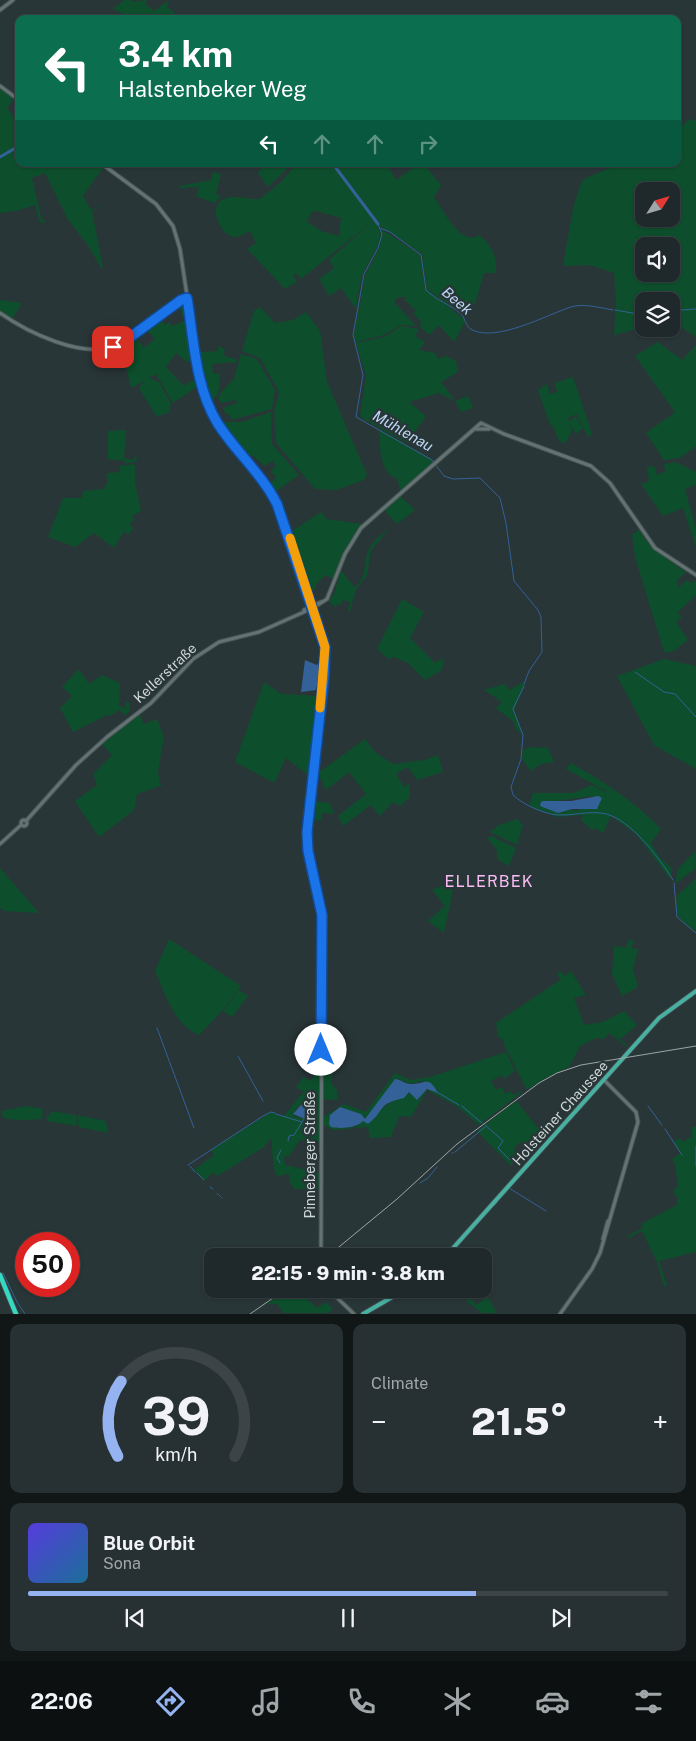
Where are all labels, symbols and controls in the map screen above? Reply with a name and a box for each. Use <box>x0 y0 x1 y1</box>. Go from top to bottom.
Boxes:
text: 3.4 km <box>118 34 233 75</box>
icon: left <box>35 35 100 100</box>
text: Halstenbeker Weg <box>118 76 307 102</box>
icon: left <box>255 130 283 158</box>
icon: ahead <box>308 130 336 158</box>
icon: ahead <box>361 130 389 158</box>
icon: right <box>414 130 442 158</box>
north arrow <box>635 182 680 228</box>
map controls <box>635 182 680 337</box>
button: sound <box>635 237 680 282</box>
water label: Beek <box>439 283 477 319</box>
button: layers <box>635 292 680 337</box>
pin <box>92 326 134 368</box>
icon: arrive <box>99 333 127 361</box>
water label: Mühlenau <box>370 407 436 455</box>
street label: Kellerstraße <box>130 640 200 706</box>
district label: ELLERBEK <box>444 872 534 891</box>
position arrow <box>294 1023 346 1075</box>
street label: Holsteiner Chaussee <box>509 1058 611 1168</box>
street label: Pinneberger Straße <box>302 1091 318 1219</box>
speed limit sign: 50 <box>15 1232 80 1297</box>
text: 22:15 · 9 min · 3.8 km <box>251 1262 445 1284</box>
text: Climate <box>371 1374 428 1393</box>
text: 39 <box>142 1386 211 1447</box>
text: 21.5° <box>471 1399 568 1444</box>
text: − <box>371 1405 387 1438</box>
text: + <box>652 1405 668 1438</box>
text: km/h <box>155 1444 198 1465</box>
text: Blue Orbit <box>103 1532 195 1554</box>
text: Sona <box>103 1554 141 1573</box>
icon: previous <box>121 1604 149 1632</box>
icon: pause <box>334 1604 362 1632</box>
icon: next <box>547 1604 575 1632</box>
icon: directions <box>153 1684 188 1719</box>
icon: music <box>249 1684 284 1719</box>
icon: phone <box>344 1684 379 1719</box>
icon: climate <box>440 1684 475 1719</box>
icon: car <box>535 1684 570 1719</box>
icon: filters <box>631 1684 666 1719</box>
text: 22:06 <box>30 1688 93 1714</box>

